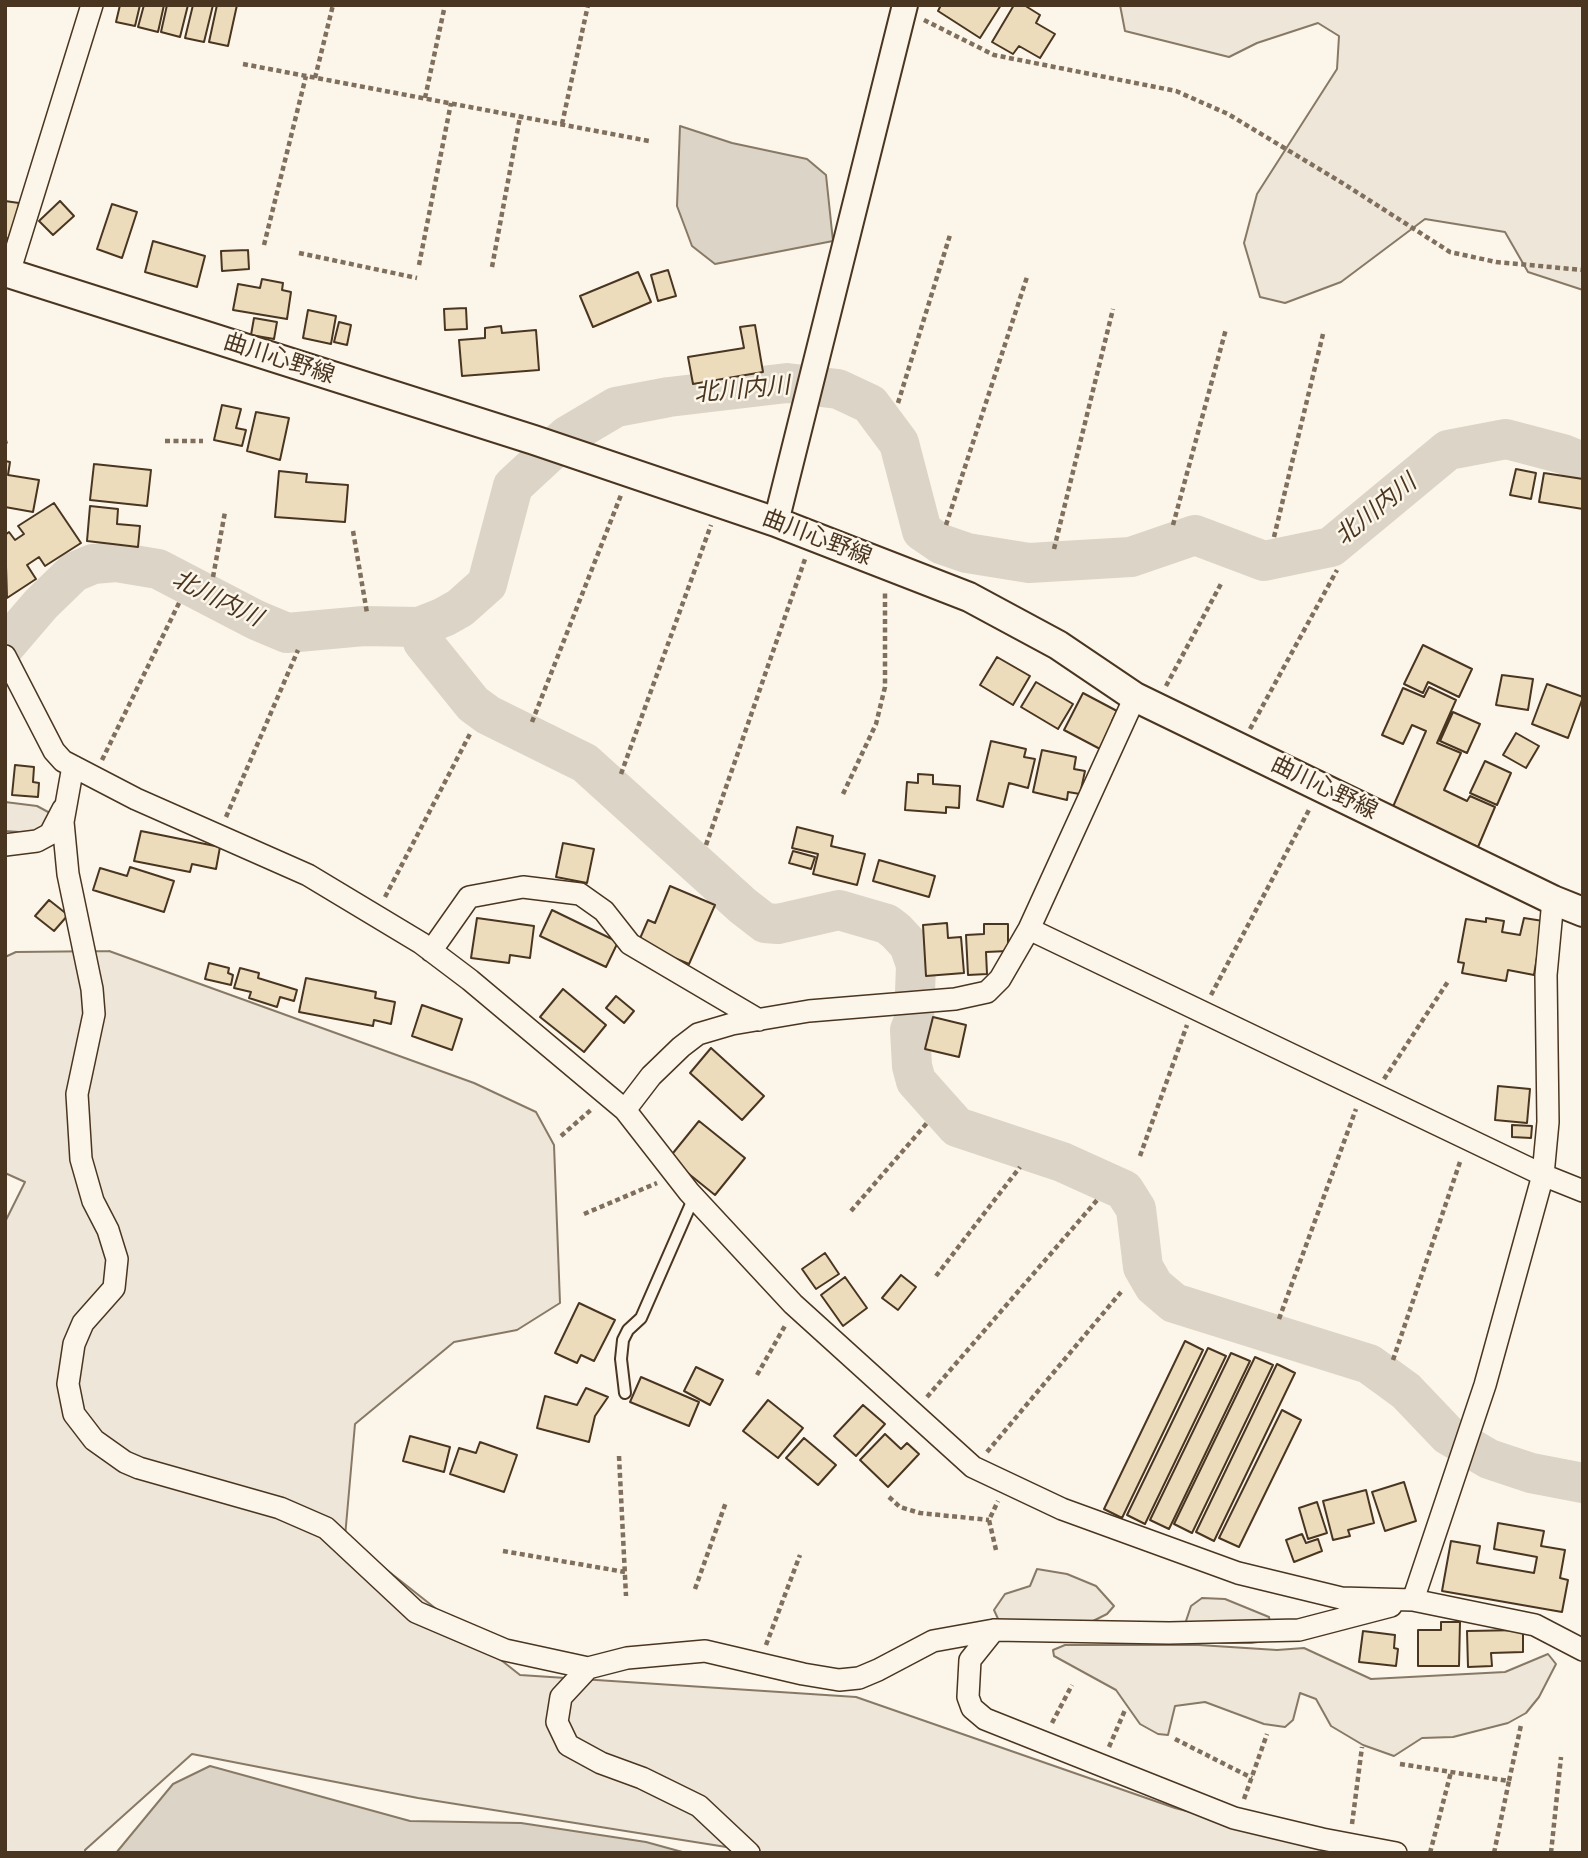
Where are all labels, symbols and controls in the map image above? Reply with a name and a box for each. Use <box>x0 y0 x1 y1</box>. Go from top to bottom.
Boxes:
street label: 曲川心野線 <box>220 328 338 390</box>
water label: 北川内川 <box>693 371 791 409</box>
water label: 北川内川 <box>1330 469 1422 551</box>
street label: 曲川心野線 <box>758 505 876 571</box>
water label: 北川内川 <box>168 565 266 633</box>
street label: 曲川心野線 <box>1266 750 1382 826</box>

